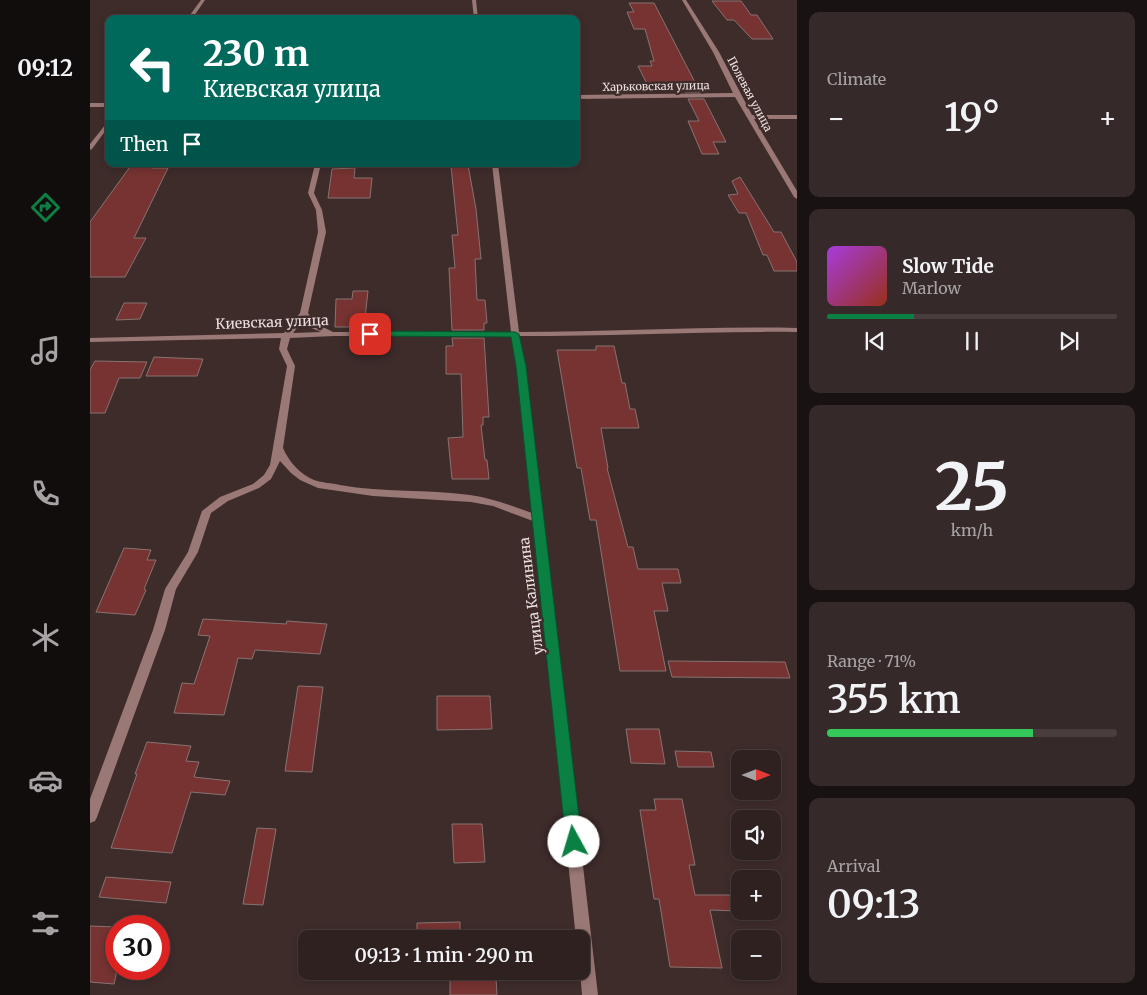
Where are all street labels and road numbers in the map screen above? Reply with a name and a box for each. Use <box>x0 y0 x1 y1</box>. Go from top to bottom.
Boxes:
street label: Полевая улица <box>724 54 776 134</box>
street label: Харьковская улица <box>602 78 710 94</box>
street label: Киевская улица <box>215 311 329 333</box>
street label: улица Калинина <box>515 536 547 656</box>

